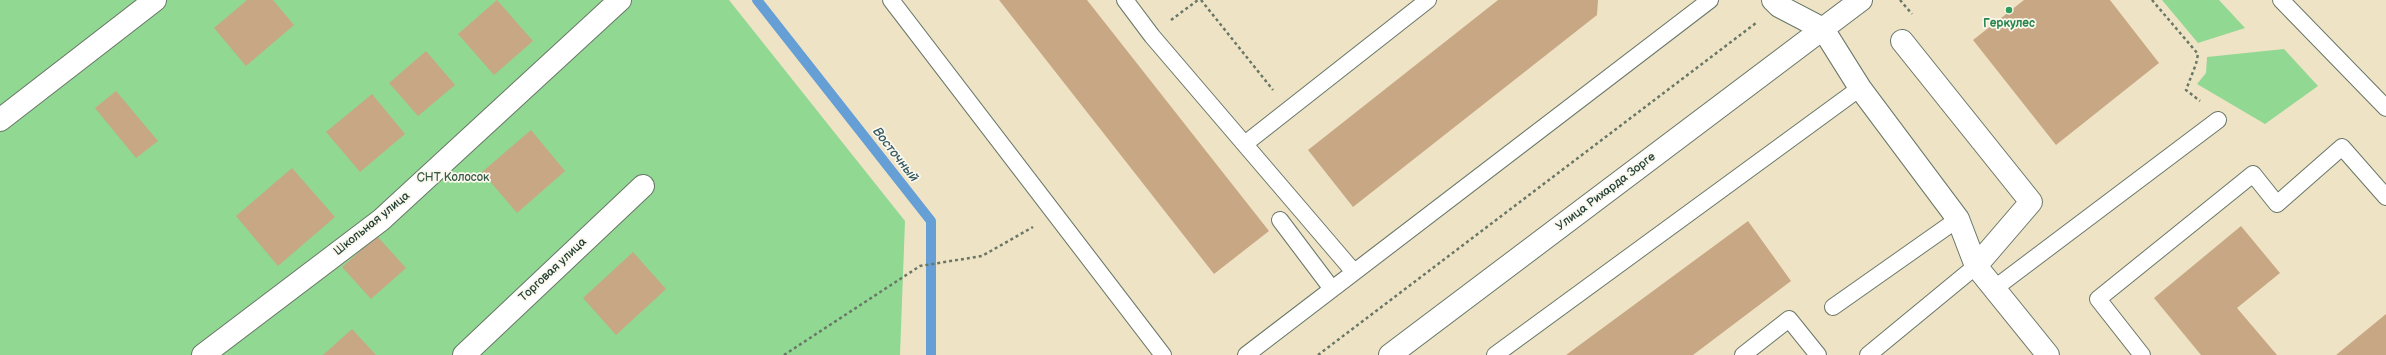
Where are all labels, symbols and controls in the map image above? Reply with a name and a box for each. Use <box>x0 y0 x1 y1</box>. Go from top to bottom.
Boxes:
marker: Геркулес <box>2004 5 2014 15</box>
place label: Геркулес <box>1983 17 2035 31</box>
water label: Восточный <box>869 125 921 185</box>
street label: Улица Рихарда Зорге <box>1553 150 1659 234</box>
park label: СНТ Колосок <box>417 171 489 185</box>
street label: Школьная улица <box>331 189 413 259</box>
street label: Торговая улица <box>516 235 590 305</box>

